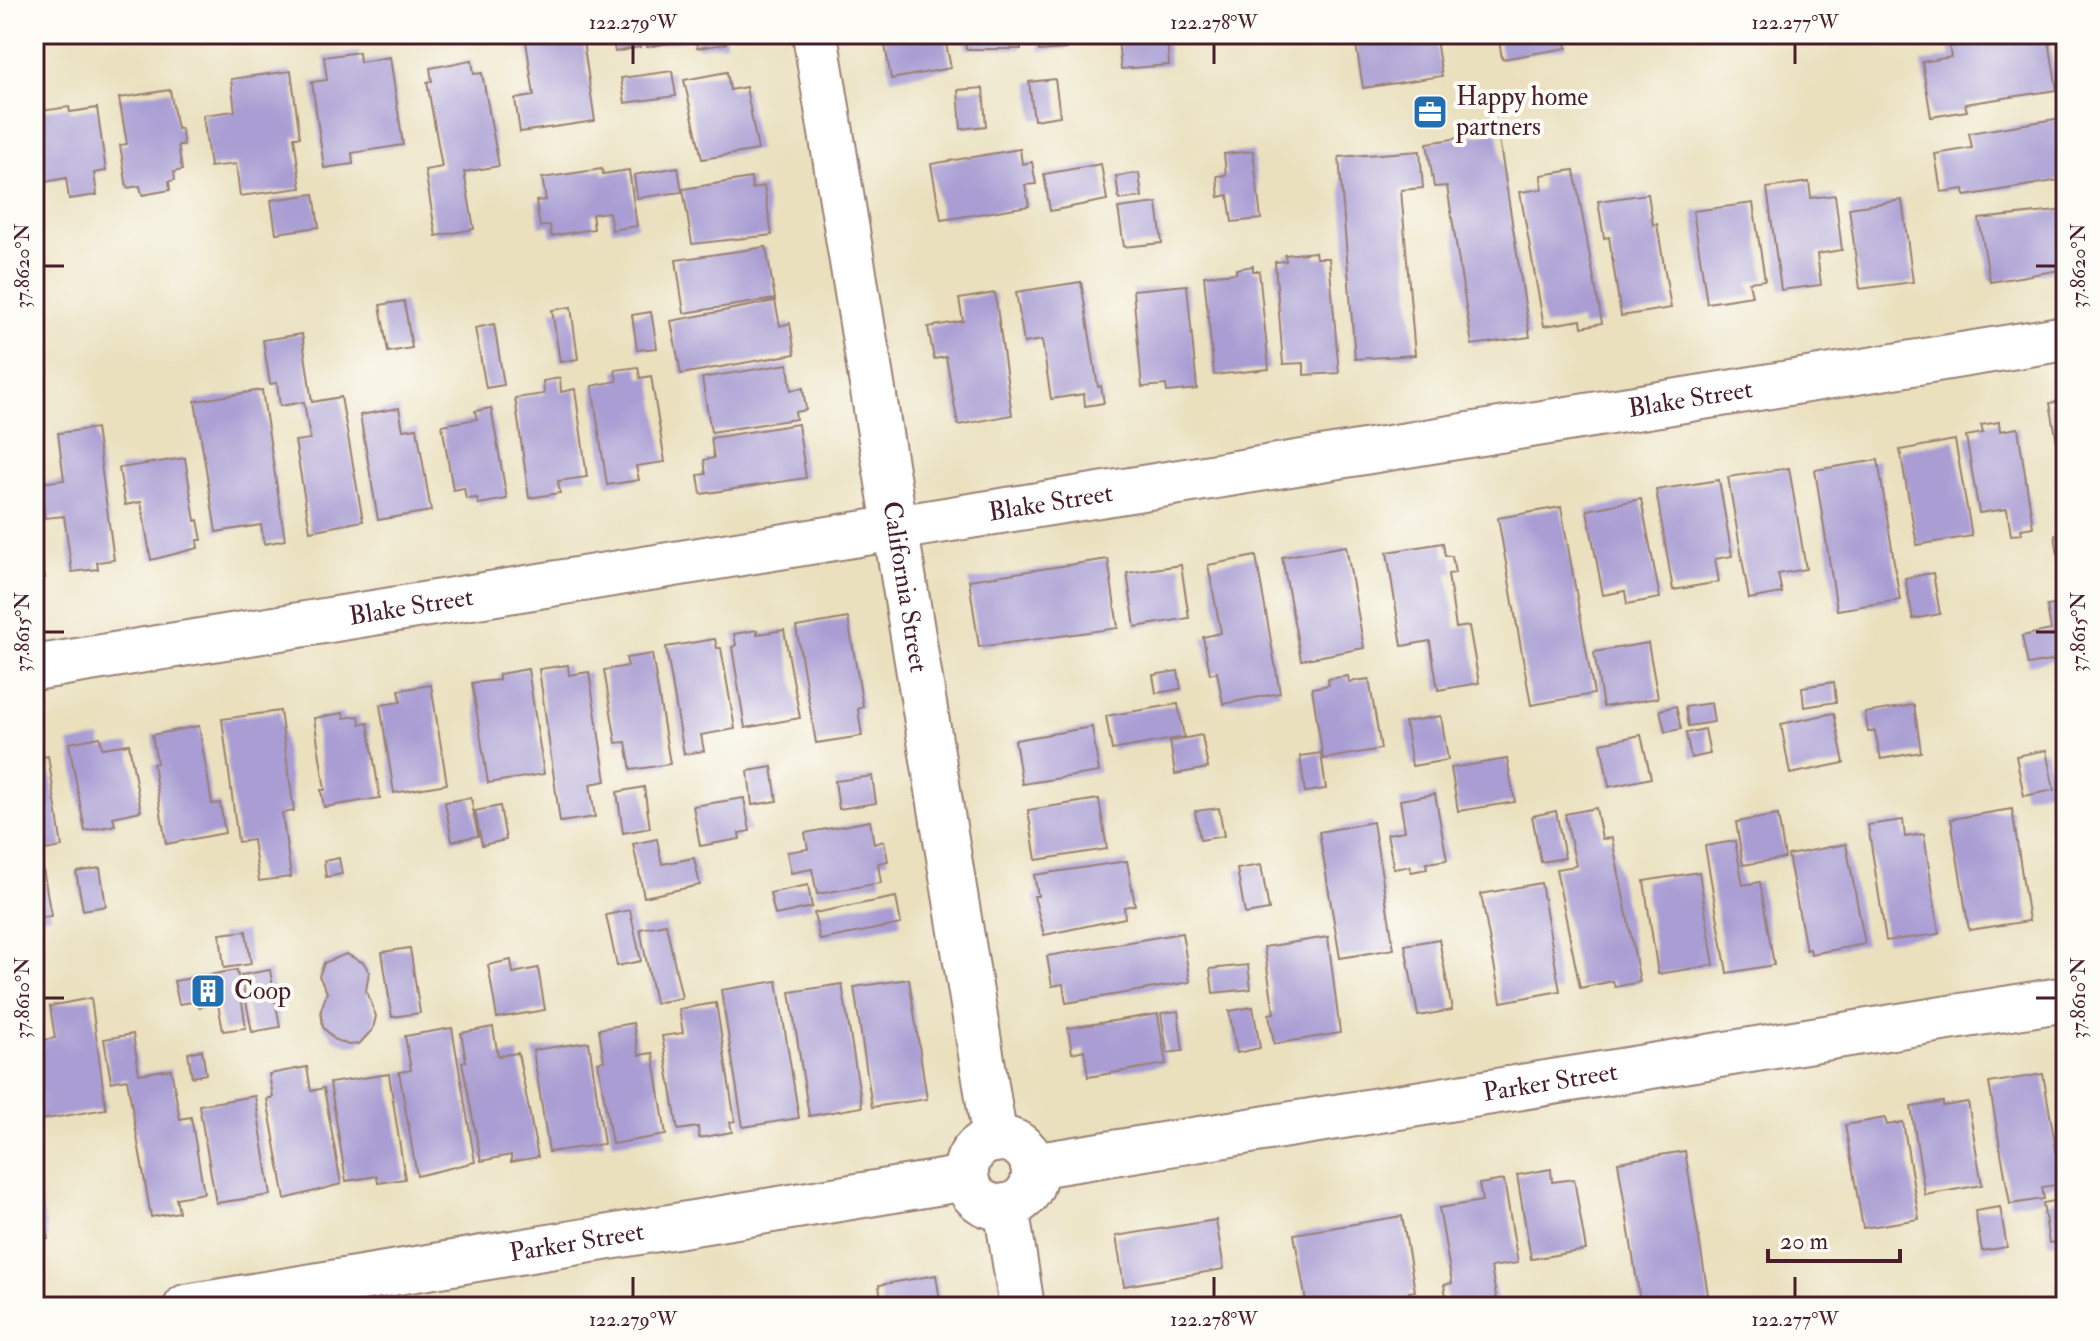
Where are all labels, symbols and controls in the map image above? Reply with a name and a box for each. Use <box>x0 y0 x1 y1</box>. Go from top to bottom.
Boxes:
text: 122.279°W <box>589 10 678 35</box>
text: 122.278°W <box>1170 10 1258 35</box>
text: 122.277°W <box>1751 10 1839 35</box>
place label: Happy home partners <box>1455 81 1588 144</box>
office icon: Happy home partners <box>1411 93 1449 131</box>
text: 37.8620°N <box>10 223 35 309</box>
text: 37.8620°N <box>2066 223 2091 309</box>
street label: Blake Street <box>1626 373 1755 425</box>
street label: Blake Street <box>986 477 1115 529</box>
street label: California Street <box>875 499 935 675</box>
street label: Blake Street <box>347 581 476 633</box>
text: 37.8615°N <box>10 592 35 672</box>
text: 37.8615°N <box>2066 592 2091 672</box>
text: 37.8610°N <box>10 957 35 1039</box>
text: 37.8610°N <box>2066 957 2091 1039</box>
building icon: Coop <box>189 972 227 1010</box>
place label: Coop <box>234 975 291 1008</box>
street label: Parker Street <box>1481 1056 1620 1109</box>
scale bar <box>1768 1213 1900 1263</box>
street label: Parker Street <box>507 1216 646 1269</box>
text: 20 m <box>1780 1226 1829 1257</box>
text: 122.279°W <box>589 1307 678 1332</box>
text: 122.278°W <box>1170 1307 1258 1332</box>
text: 122.277°W <box>1751 1307 1839 1332</box>

